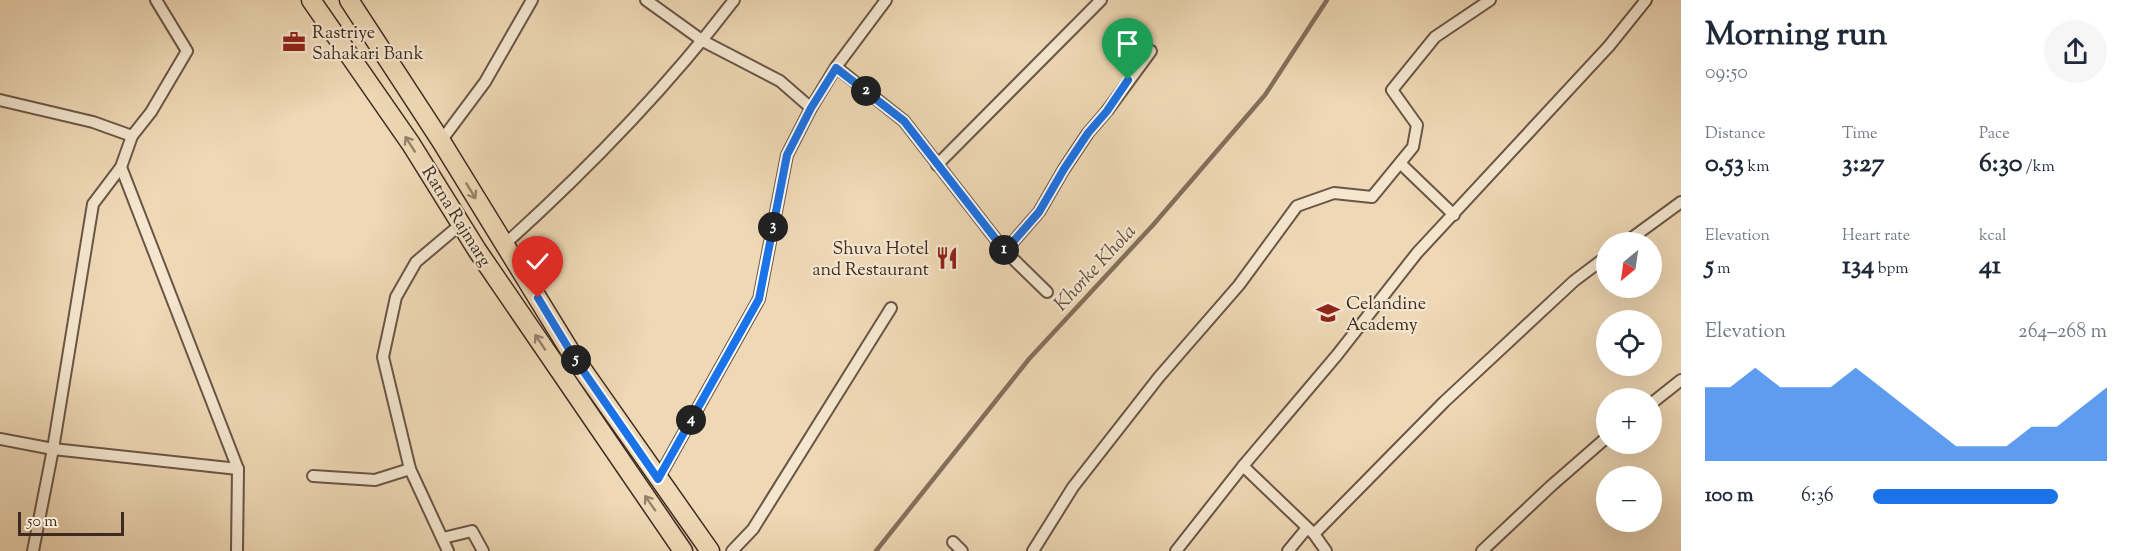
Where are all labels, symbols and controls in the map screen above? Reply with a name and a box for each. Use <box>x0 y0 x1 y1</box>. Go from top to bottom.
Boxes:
text: Morning run <box>1705 12 1887 60</box>
pin <box>1102 18 1153 80</box>
button: share <box>2044 20 2107 83</box>
place label: Rastriye Sahakari Bank <box>312 21 424 68</box>
icon: arrive <box>1111 27 1144 60</box>
office icon: Rastriye Sahakari Bank <box>281 29 307 55</box>
text: 09:50 <box>1705 59 1748 88</box>
pin: 2 <box>851 76 881 106</box>
text: 2 <box>862 79 870 102</box>
text: Distance <box>1705 123 1765 146</box>
text: Time <box>1842 123 1878 146</box>
text: Pace <box>1979 123 2010 146</box>
one-way arrow <box>404 136 416 152</box>
text: 0.53 <box>1705 146 1744 183</box>
text: 3:27 <box>1842 146 1884 183</box>
text: 6:30 <box>1979 146 2022 183</box>
text: km <box>1744 156 1769 179</box>
text: /km <box>2022 156 2055 179</box>
street label: Ratna Rajmarg <box>414 162 497 273</box>
one-way arrow <box>466 182 478 199</box>
pin: 3 <box>758 212 788 242</box>
text: 3 <box>770 215 776 238</box>
water label: Khorke Khola <box>1048 219 1144 319</box>
text: Elevation <box>1705 225 1770 248</box>
text: Heart rate <box>1842 225 1910 248</box>
text: kcal <box>1979 225 2007 248</box>
north arrow <box>1596 232 1662 298</box>
map controls <box>1596 232 1662 532</box>
pin: 1 <box>989 235 1019 265</box>
pin <box>512 236 563 298</box>
place label: Shuva Hotel and Restaurant <box>812 237 929 284</box>
text: 1 <box>1001 238 1007 261</box>
icon: check <box>521 245 554 278</box>
restaurant icon: Shuva Hotel and Restaurant <box>934 245 960 271</box>
text: 5 <box>1705 248 1714 285</box>
text: 134 <box>1842 248 1874 285</box>
text: 41 <box>1979 248 2001 285</box>
text: m <box>1714 258 1731 281</box>
text: bpm <box>1874 258 1909 281</box>
place label: Celandine Academy <box>1346 292 1426 339</box>
school or university icon: Celandine Academy <box>1315 300 1341 326</box>
button: locate <box>1596 310 1662 376</box>
text: Elevation <box>1705 318 1786 347</box>
text: 264–268 m <box>2018 318 2107 347</box>
one-way arrow <box>534 334 546 351</box>
pin: 5 <box>561 345 591 375</box>
text: 5 <box>573 348 579 371</box>
button: + <box>1596 388 1662 454</box>
pin: 4 <box>676 405 706 435</box>
text: 4 <box>687 408 695 431</box>
button: − <box>1596 466 1662 532</box>
text: 100 m <box>1705 482 1754 511</box>
text: 6:36 <box>1801 482 1834 511</box>
one-way arrow <box>644 495 656 512</box>
scale bar <box>18 509 124 536</box>
text: 50 m <box>27 511 58 534</box>

